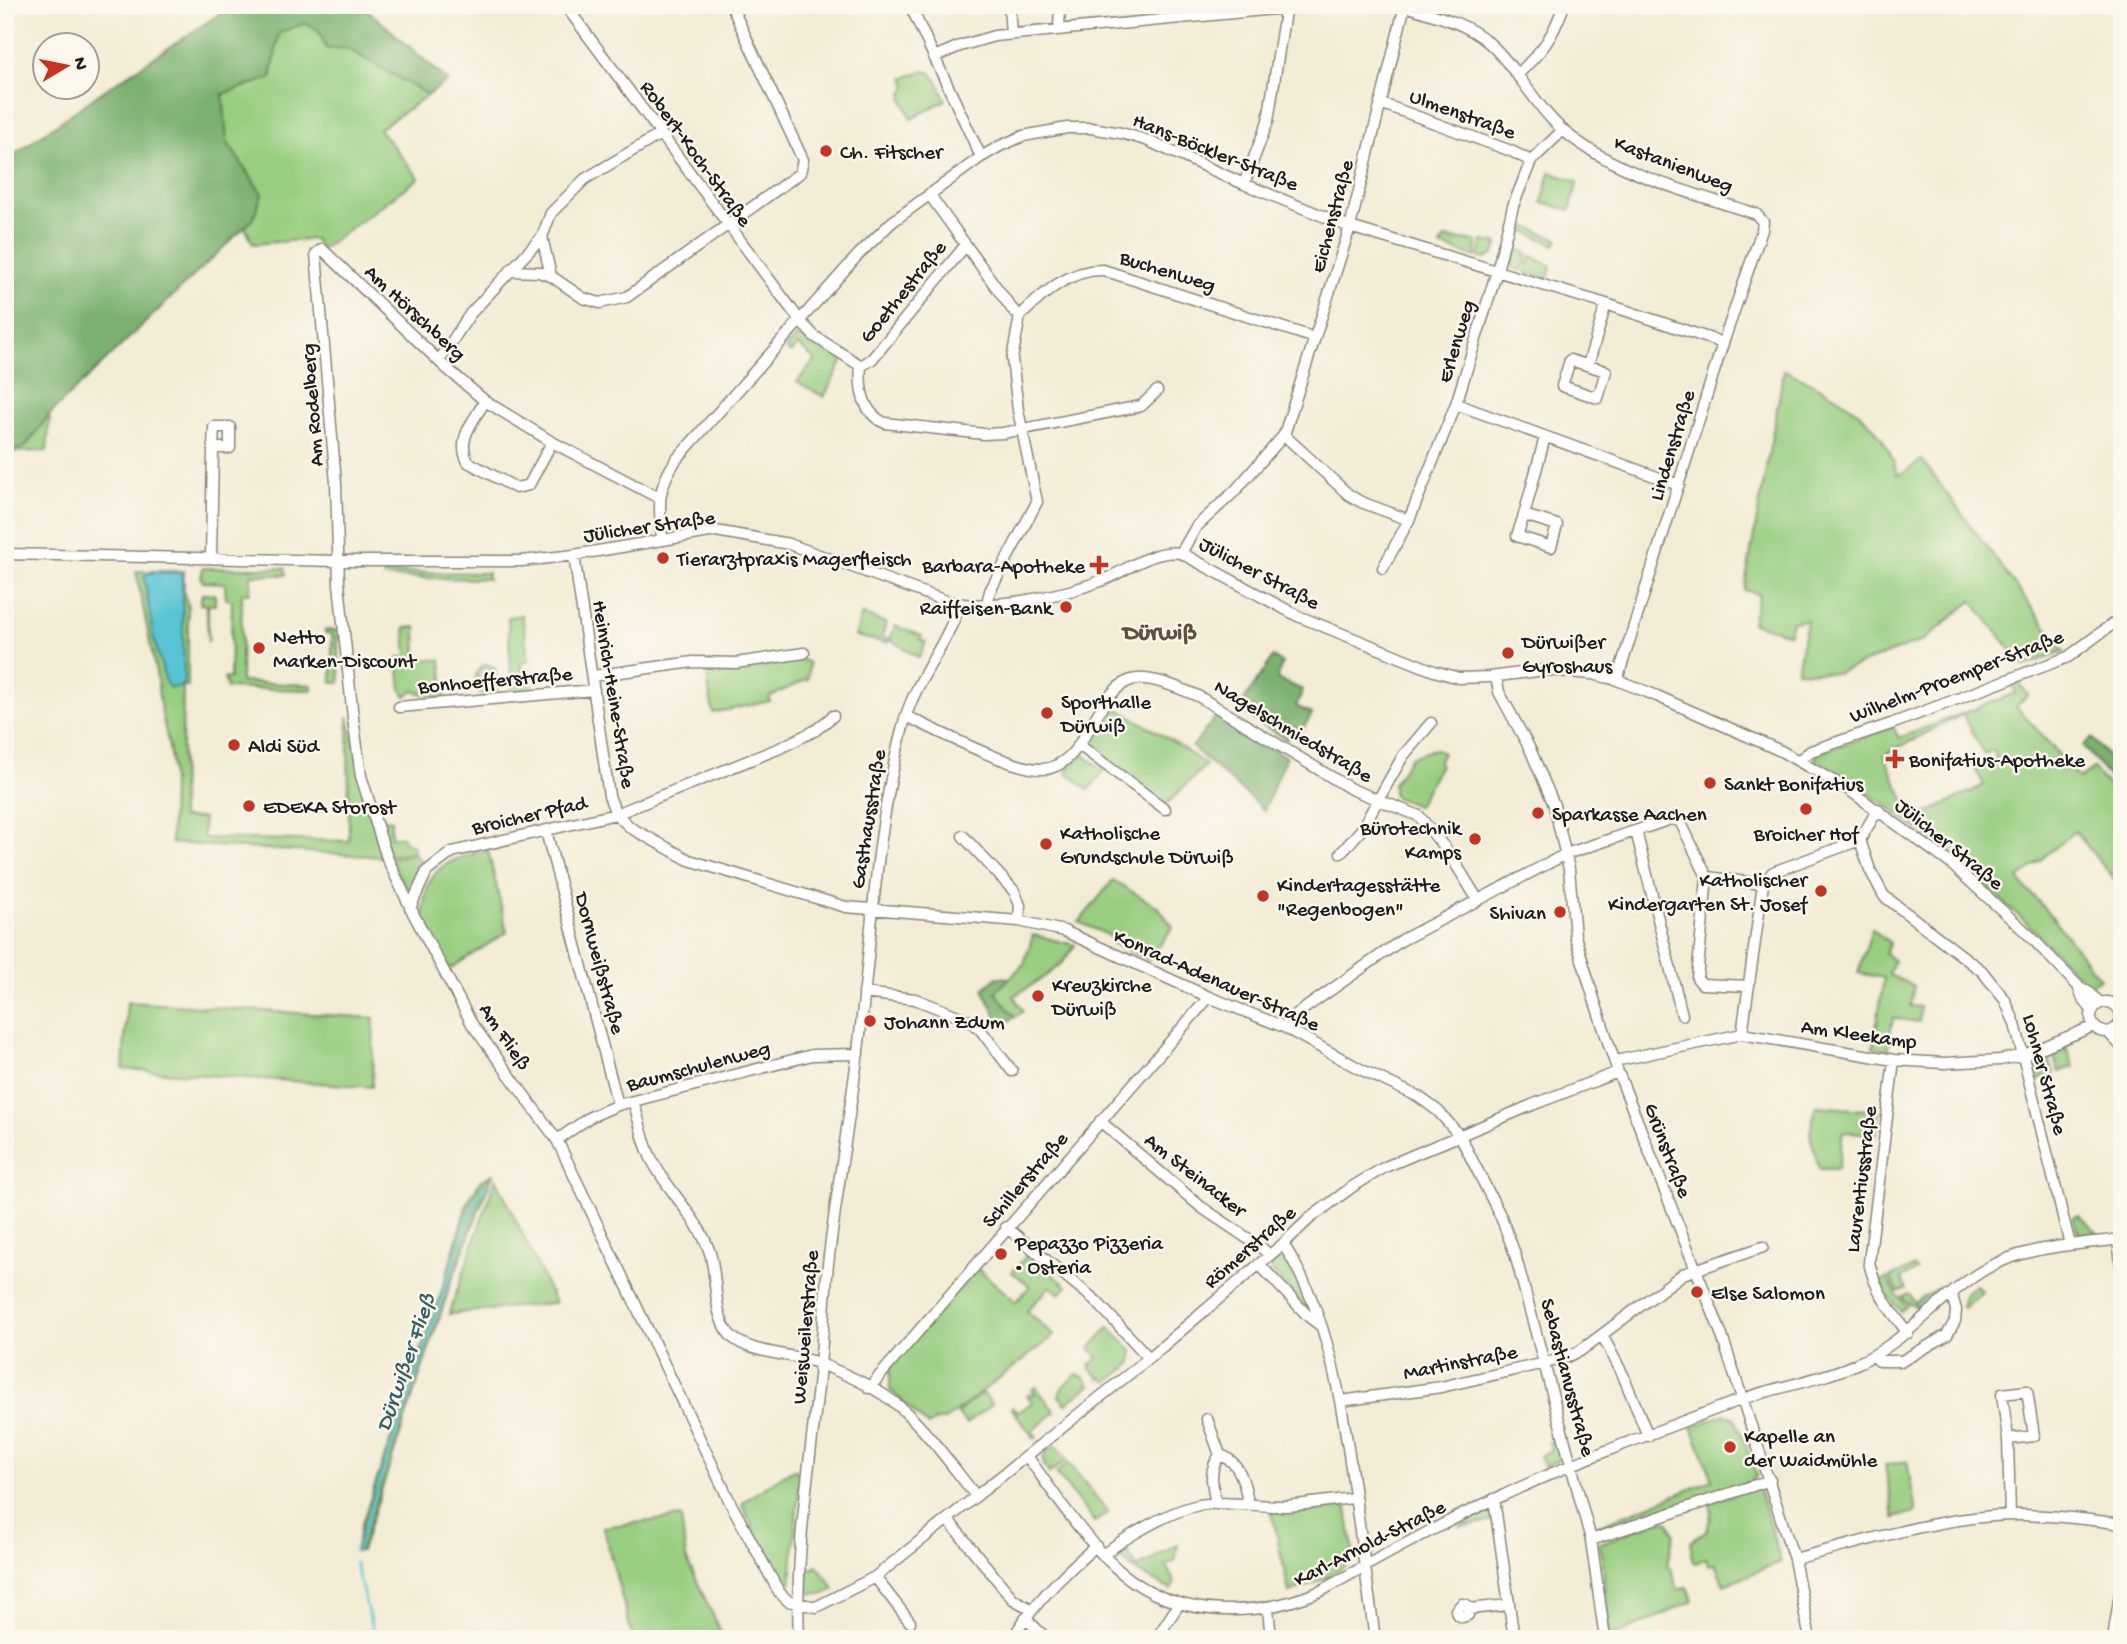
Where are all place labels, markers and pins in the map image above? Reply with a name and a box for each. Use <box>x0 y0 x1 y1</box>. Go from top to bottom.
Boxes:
place label: Ch. Fitscher <box>840 142 944 167</box>
marker: Ch. Fitscher <box>818 143 834 159</box>
place label: Tierarztpraxis Magerfleisch <box>676 549 912 574</box>
marker: Tierarztpraxis Magerfleisch <box>655 550 671 566</box>
place label: Barbara-Apotheke <box>921 556 1086 581</box>
marker: Barbara-Apotheke <box>1091 557 1107 573</box>
place label: Raiffeisen-Bank <box>920 598 1055 623</box>
marker: Raiffeisen-Bank <box>1058 599 1074 615</box>
place label: Netto Marken-Discount <box>273 627 418 676</box>
place label: Dürwißer Gyroshaus <box>1520 632 1613 681</box>
marker: Netto Marken-Discount <box>251 640 267 656</box>
marker: Dürwißer Gyroshaus <box>1500 645 1516 661</box>
place label: Sporthalle Dürwiß <box>1059 692 1152 741</box>
marker: Sporthalle Dürwiß <box>1039 705 1055 721</box>
place label: Aldi Süd <box>248 736 320 761</box>
marker: Aldi Süd <box>226 737 242 753</box>
place label: Bonifatius-Apotheke <box>1908 750 2086 775</box>
marker: Bonifatius-Apotheke <box>1887 751 1903 767</box>
place label: Sankt Bonifatius <box>1724 774 1865 799</box>
marker: Sankt Bonifatius <box>1702 775 1718 791</box>
place label: EDEKA Storost <box>263 797 398 822</box>
marker: EDEKA Storost <box>241 798 257 814</box>
marker: Broicher Hof <box>1798 801 1814 817</box>
place label: Sparkasse Aachen <box>1552 804 1707 829</box>
marker: Sparkasse Aachen <box>1530 805 1546 821</box>
place label: Bürotechnik Kamps <box>1359 818 1464 867</box>
place label: Katholische Grundschule Dürwiß <box>1060 823 1234 872</box>
place label: Broicher Hof <box>1753 824 1860 849</box>
marker: Bürotechnik Kamps <box>1467 831 1483 847</box>
marker: Katholische Grundschule Dürwiß <box>1038 836 1054 852</box>
place label: Katholischer Kindergarten St. Josef <box>1608 870 1809 919</box>
place label: Kindertagesstätte "Regenbogen" <box>1277 875 1442 924</box>
marker: Katholischer Kindergarten St. Josef <box>1813 883 1829 899</box>
marker: Kindertagesstätte "Regenbogen" <box>1255 888 1271 904</box>
place label: Shivan <box>1490 903 1546 928</box>
marker: Shivan <box>1552 904 1568 920</box>
place label: Kreuzkirche Dürwiß <box>1050 975 1153 1024</box>
marker: Kreuzkirche Dürwiß <box>1030 988 1046 1004</box>
place label: Johann Zdum <box>884 1012 1005 1037</box>
marker: Johann Zdum <box>862 1013 878 1029</box>
place label: Pepazzo Pizzeria • Osteria <box>1014 1233 1164 1282</box>
marker: Pepazzo Pizzeria • Osteria <box>993 1246 1009 1262</box>
place label: Else Salomon <box>1711 1283 1825 1308</box>
marker: Else Salomon <box>1689 1284 1705 1300</box>
place label: Kapelle an der Waidmühle <box>1744 1426 1879 1475</box>
marker: Kapelle an der Waidmühle <box>1722 1439 1738 1455</box>

